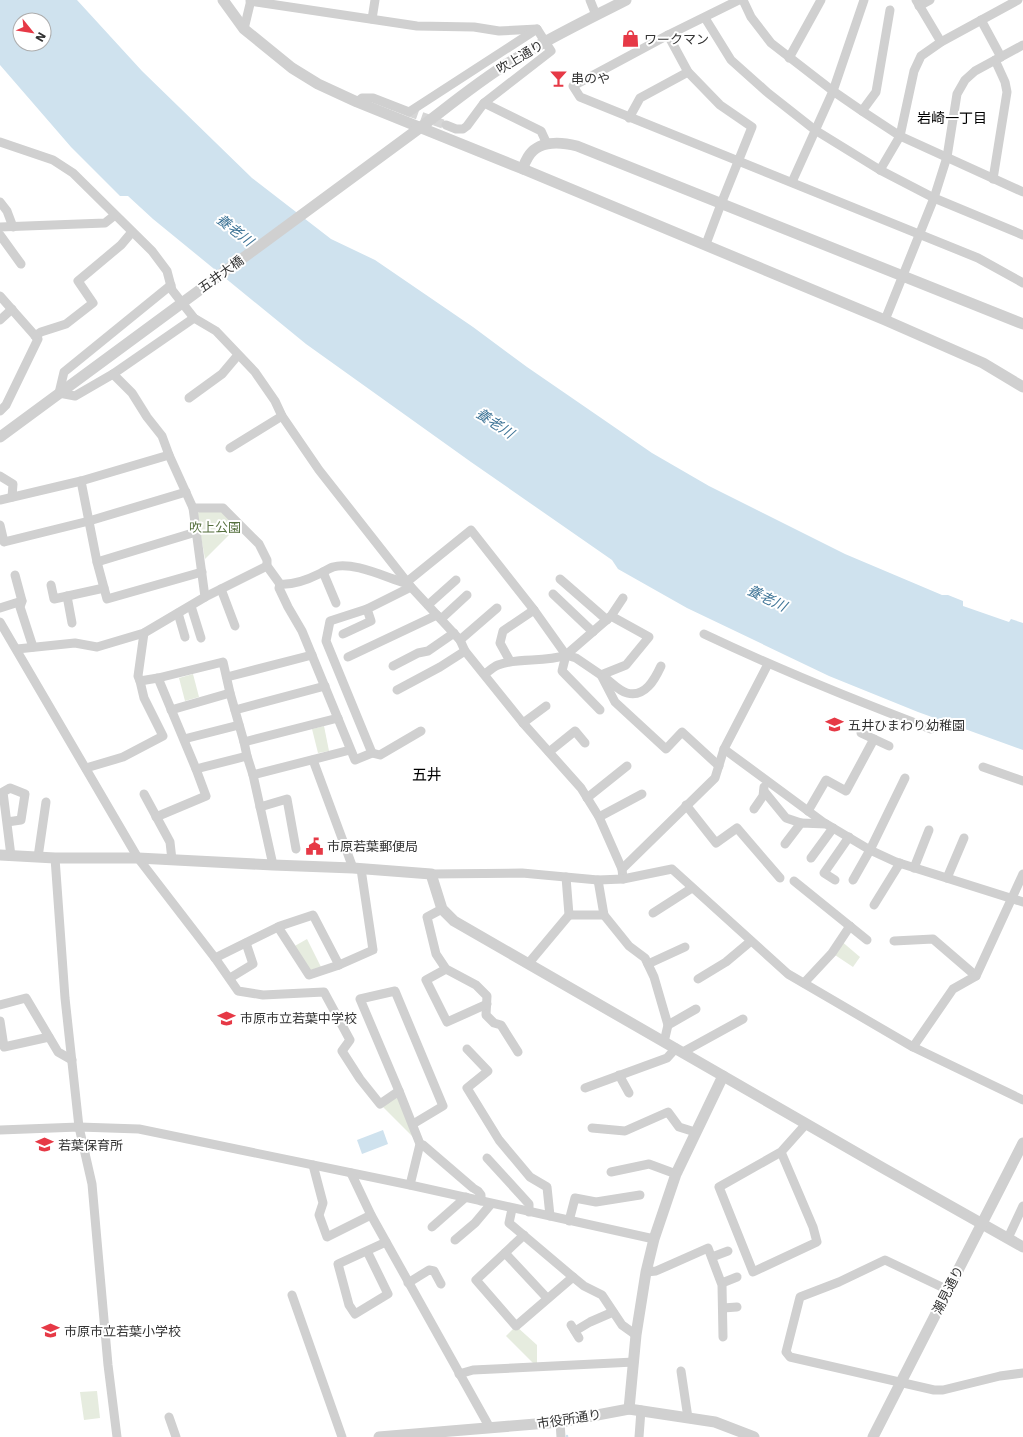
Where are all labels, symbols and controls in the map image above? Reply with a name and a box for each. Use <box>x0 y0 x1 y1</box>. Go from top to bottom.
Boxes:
north arrow <box>12 12 52 52</box>
shop icon: ワークマン <box>621 29 641 49</box>
text: N <box>32 30 48 44</box>
place label: ワークマン <box>644 32 709 47</box>
street label: 吹上通り <box>494 37 546 77</box>
bar icon: 串のや <box>548 68 568 88</box>
place label: 串のや <box>571 71 610 86</box>
district label: 岩崎一丁目 <box>917 110 987 126</box>
water label: 養老川 <box>214 211 258 250</box>
street label: 五井大橋 <box>196 253 246 295</box>
water label: 養老川 <box>473 405 519 442</box>
park label: 吹上公園 <box>189 520 241 535</box>
water label: 養老川 <box>745 582 791 615</box>
school or university icon: 五井ひまわり幼稚園 <box>825 715 845 735</box>
place label: 五井ひまわり幼稚園 <box>848 718 965 733</box>
district label: 五井 <box>412 766 442 784</box>
public building icon: 市原若葉郵便局 <box>304 836 324 856</box>
place label: 市原若葉郵便局 <box>327 839 418 854</box>
school or university icon: 市原市立若葉中学校 <box>217 1008 237 1028</box>
place label: 市原市立若葉中学校 <box>240 1011 357 1026</box>
school or university icon: 若葉保育所 <box>35 1135 55 1155</box>
place label: 若葉保育所 <box>58 1138 123 1153</box>
street label: 潮見通り <box>930 1263 966 1317</box>
school or university icon: 市原市立若葉小学校 <box>41 1321 61 1341</box>
place label: 市原市立若葉小学校 <box>64 1324 181 1339</box>
street label: 市役所通り <box>536 1407 602 1431</box>

